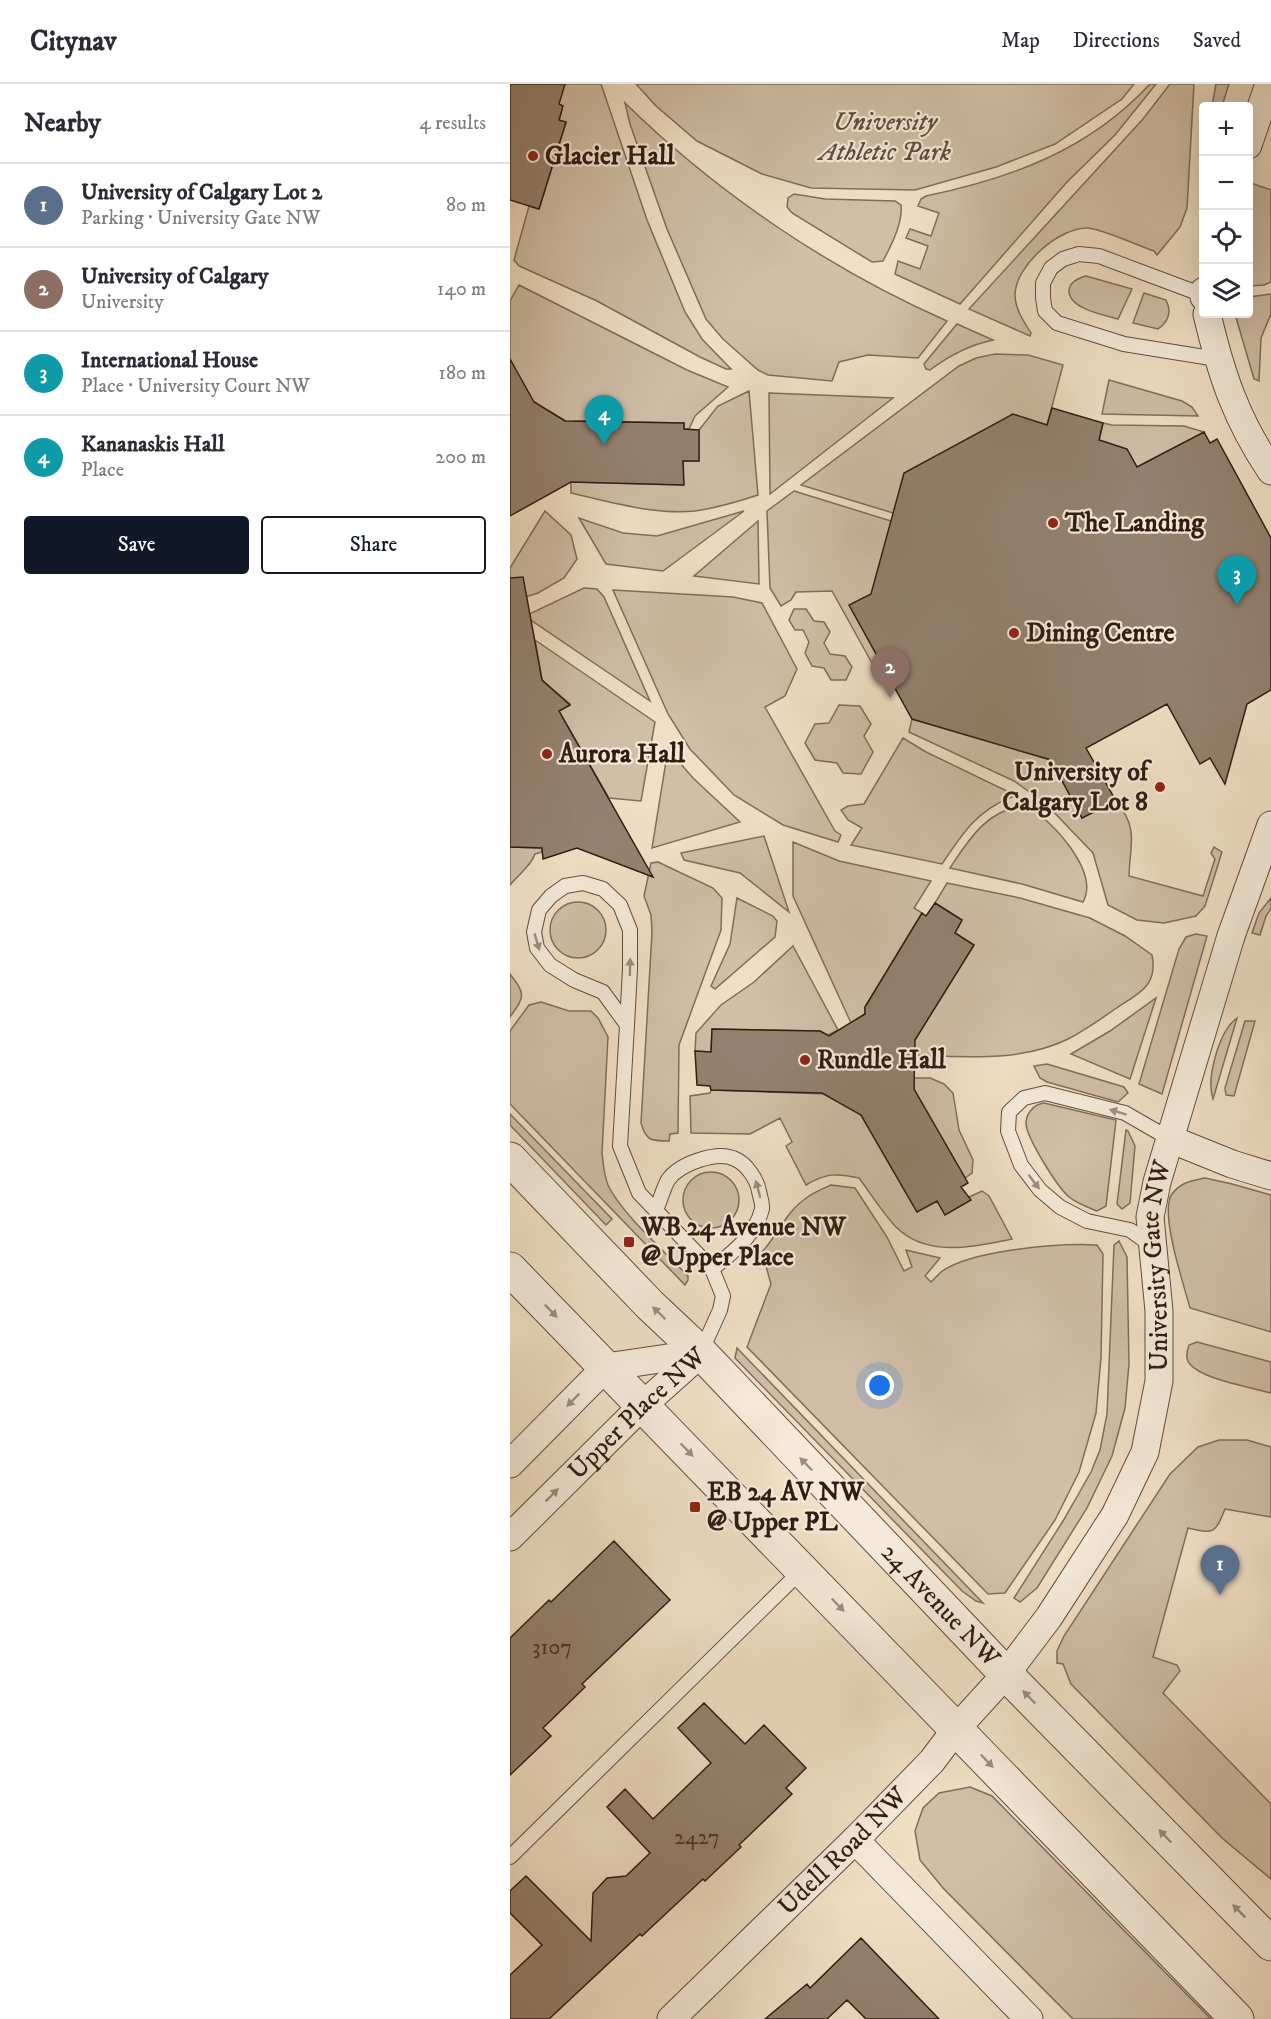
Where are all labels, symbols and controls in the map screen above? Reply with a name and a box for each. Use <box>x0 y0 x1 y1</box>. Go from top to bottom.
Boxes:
text: Citynav <box>30 24 117 59</box>
text: Map <box>1001 28 1040 54</box>
text: Directions <box>1073 28 1160 54</box>
text: Saved <box>1193 28 1241 54</box>
map controls <box>1199 102 1253 318</box>
button: + <box>1199 102 1253 156</box>
park label: University Athletic Park <box>816 106 951 169</box>
text: Nearby <box>24 107 101 140</box>
text: 4 results <box>419 111 486 136</box>
place label: Glacier Hall <box>545 140 676 173</box>
marker: Glacier Hall <box>526 149 540 163</box>
button: − <box>1199 156 1253 210</box>
text: University of Calgary Lot 2 <box>81 179 322 206</box>
text: 1 <box>40 193 47 218</box>
text: 80 m <box>446 193 486 218</box>
text: Parking · University Gate NW <box>81 206 320 231</box>
button: locate <box>1199 210 1253 264</box>
text: University of Calgary <box>81 263 268 290</box>
button: layers <box>1199 264 1253 318</box>
text: 2 <box>39 277 48 302</box>
text: 140 m <box>437 277 486 302</box>
text: University <box>81 290 164 315</box>
text: International House <box>81 347 258 374</box>
text: 3 <box>40 361 47 386</box>
text: 180 m <box>439 361 486 386</box>
text: Place · University Court NW <box>81 374 310 399</box>
pin: 4 <box>584 396 623 445</box>
text: Kananaskis Hall <box>81 431 225 458</box>
text: 4 <box>38 445 49 470</box>
text: 200 m <box>435 445 486 470</box>
text: Place <box>81 458 124 483</box>
place label: The Landing <box>1064 507 1205 540</box>
button: Save <box>24 516 249 574</box>
button: Share <box>261 516 486 574</box>
marker: The Landing <box>1046 516 1060 530</box>
pin: 3 <box>1218 556 1256 605</box>
place label: Dining Centre <box>1026 617 1175 650</box>
marker: Dining Centre <box>1007 626 1021 640</box>
pin: 2 <box>870 648 910 698</box>
place label: Aurora Hall <box>558 738 686 771</box>
marker: Aurora Hall <box>540 747 554 761</box>
place label: University of Calgary Lot 8 <box>1002 756 1153 819</box>
marker: University of Calgary Lot 8 <box>1153 780 1167 794</box>
one-way arrow <box>533 933 542 951</box>
one-way arrow <box>625 957 634 976</box>
place label: Rundle Hall <box>817 1044 947 1077</box>
marker: Rundle Hall <box>798 1053 812 1067</box>
one-way arrow <box>1109 1107 1127 1116</box>
street label: University Gate NW <box>1133 1155 1179 1372</box>
one-way arrow <box>1028 1173 1040 1189</box>
one-way arrow <box>753 1180 762 1198</box>
place label: WB 24 Avenue NW @ Upper Place <box>640 1211 847 1274</box>
marker: WB 24 Avenue NW @ Upper Place <box>622 1235 636 1249</box>
one-way arrow <box>543 1303 557 1317</box>
one-way arrow <box>651 1306 666 1320</box>
street label: Upper Place NW <box>561 1339 714 1487</box>
your location <box>865 1371 894 1400</box>
one-way arrow <box>566 1393 580 1407</box>
one-way arrow <box>679 1443 693 1457</box>
one-way arrow <box>799 1456 813 1471</box>
place label: EB 24 AV NW @ Upper PL <box>707 1476 865 1539</box>
one-way arrow <box>544 1489 558 1503</box>
marker: EB 24 AV NW @ Upper PL <box>688 1500 702 1514</box>
street label: 24 Avenue NW <box>874 1536 1008 1675</box>
pin: 1 <box>1200 1546 1240 1595</box>
one-way arrow <box>830 1598 844 1612</box>
house number: 3107 <box>532 1634 572 1661</box>
one-way arrow <box>1022 1691 1036 1705</box>
one-way arrow <box>980 1753 994 1768</box>
street label: Udell Road NW <box>771 1779 915 1922</box>
house number: 2427 <box>674 1824 720 1851</box>
one-way arrow <box>1158 1829 1172 1844</box>
one-way arrow <box>1232 1905 1246 1919</box>

